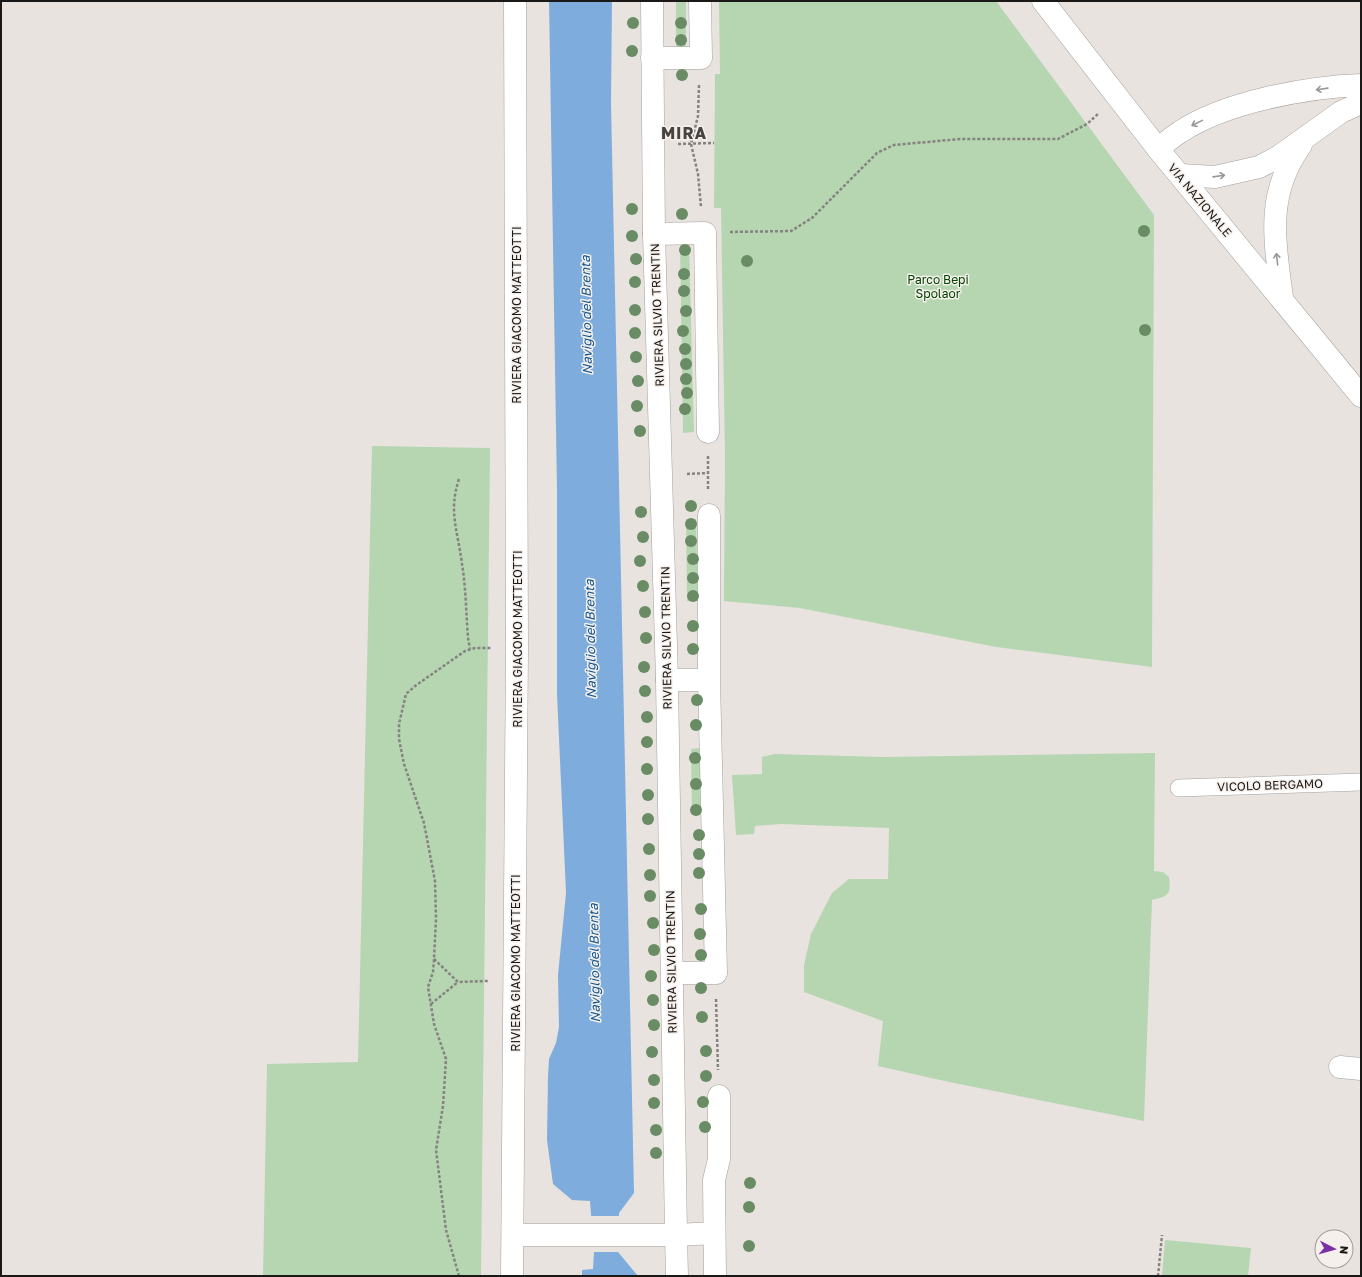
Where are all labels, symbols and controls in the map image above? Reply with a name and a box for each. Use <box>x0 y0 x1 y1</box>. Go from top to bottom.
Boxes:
one-way arrow <box>1316 85 1329 93</box>
one-way arrow <box>1191 119 1203 127</box>
district label: MIRA <box>661 123 707 143</box>
street label: VIA NAZIONALE <box>1165 160 1235 240</box>
one-way arrow <box>1212 172 1225 180</box>
street label: RIVIERA GIACOMO MATTEOTTI <box>509 226 524 404</box>
street label: RIVIERA SILVIO TRENTIN <box>647 243 667 387</box>
one-way arrow <box>1273 253 1281 266</box>
water label: Naviglio del Brenta <box>577 255 595 375</box>
park label: Parco Bepi Spolaor <box>907 272 969 301</box>
street label: RIVIERA GIACOMO MATTEOTTI <box>510 550 525 728</box>
street label: RIVIERA SILVIO TRENTIN <box>657 566 675 710</box>
water label: Naviglio del Brenta <box>581 579 599 699</box>
street label: VICOLO BERGAMO <box>1217 776 1323 794</box>
street label: RIVIERA GIACOMO MATTEOTTI <box>508 874 523 1052</box>
street label: RIVIERA SILVIO TRENTIN <box>662 890 680 1034</box>
water label: Naviglio del Brenta <box>585 903 603 1023</box>
north arrow <box>1314 1229 1354 1269</box>
text: N <box>1338 1245 1351 1255</box>

